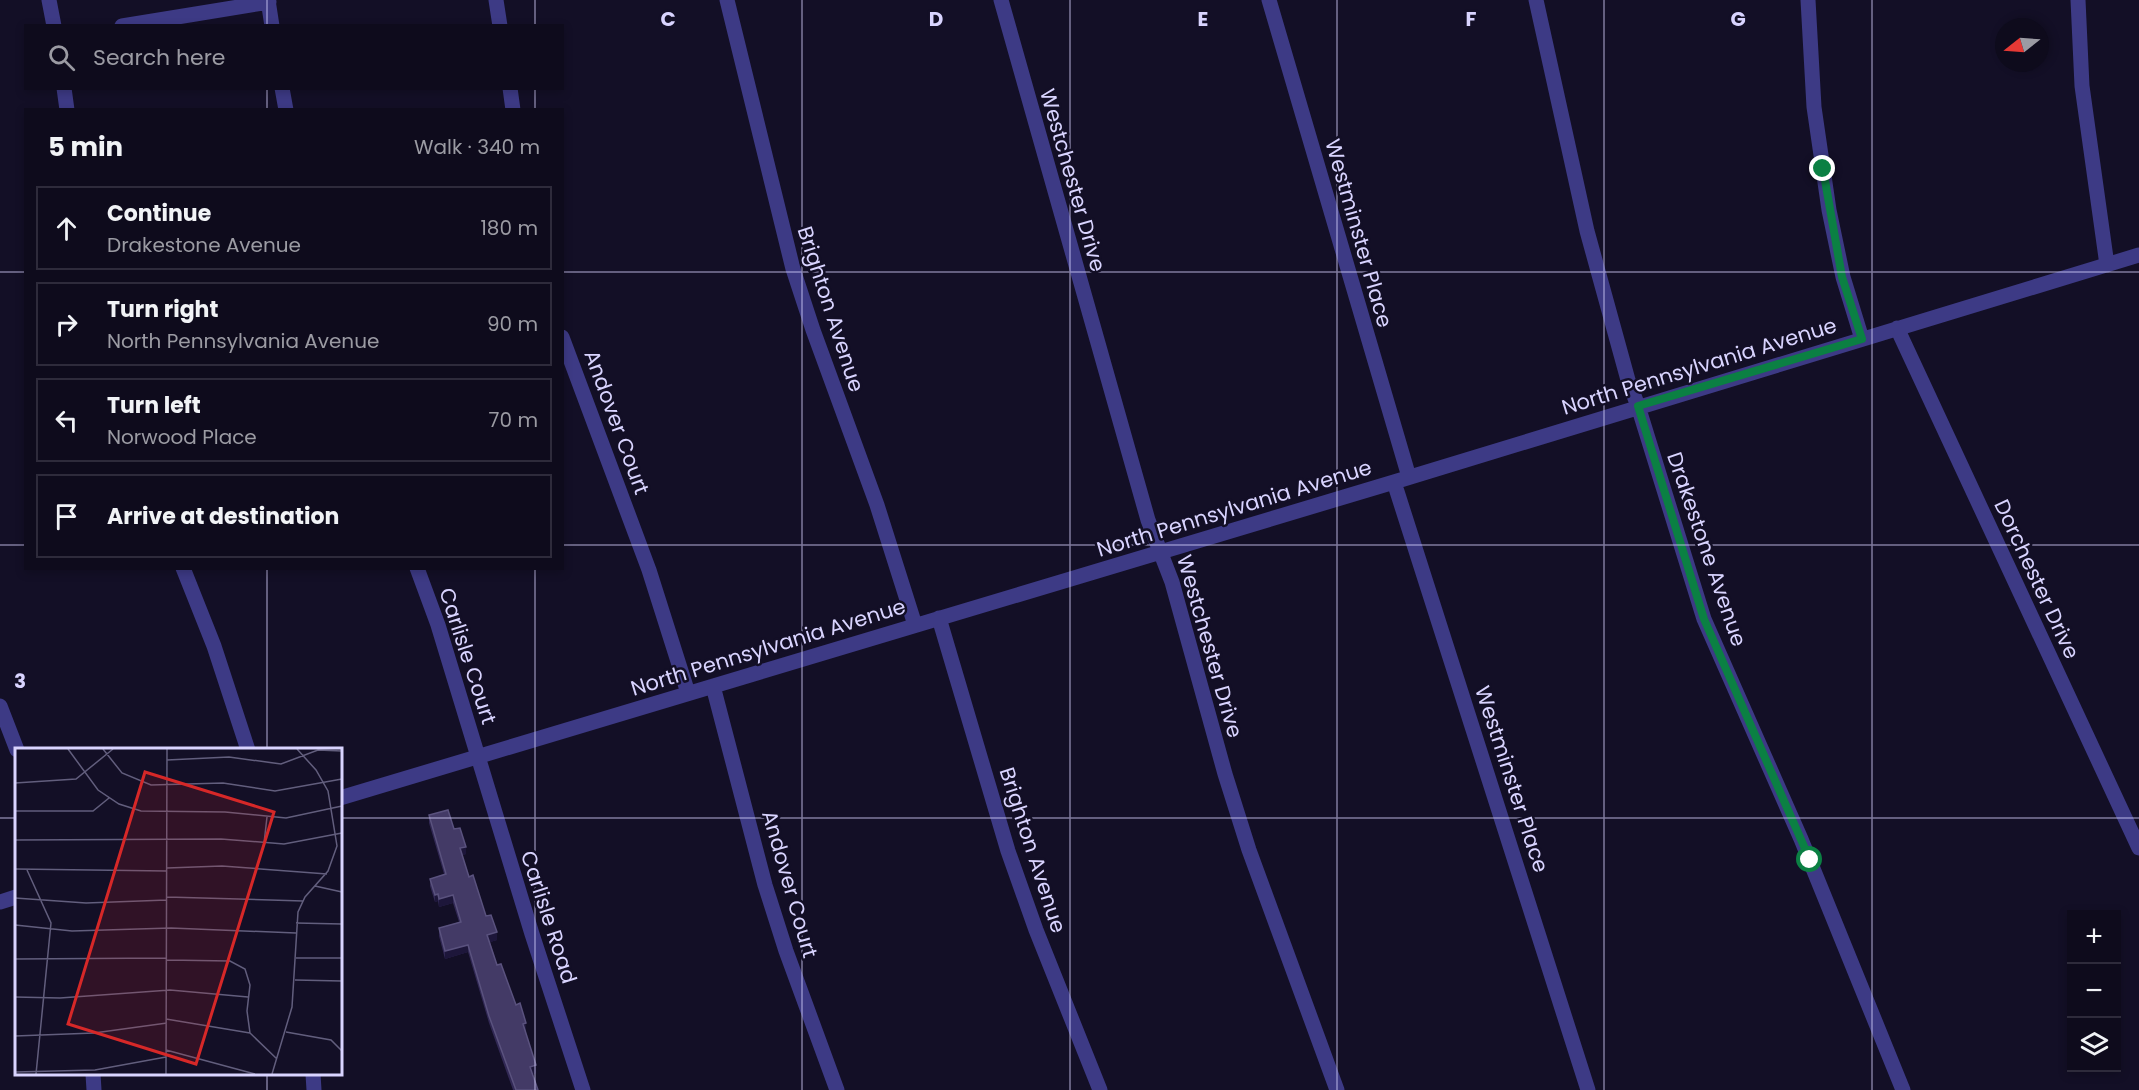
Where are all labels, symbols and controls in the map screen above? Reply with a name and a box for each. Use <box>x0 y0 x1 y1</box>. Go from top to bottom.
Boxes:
text: C <box>660 5 676 33</box>
text: D <box>929 5 943 33</box>
text: E <box>1198 5 1208 33</box>
text: F <box>1466 5 1477 33</box>
text: G <box>1730 5 1746 33</box>
north arrow <box>1995 18 2049 72</box>
search box <box>24 24 564 90</box>
icon: search <box>45 41 78 74</box>
text: Search here <box>93 42 226 73</box>
street label: Westchester Drive <box>1033 85 1113 275</box>
text: 5 min <box>48 129 123 165</box>
text: Walk · 340 m <box>414 133 540 161</box>
street label: Westminster Place <box>1318 135 1400 331</box>
route end <box>1809 155 1835 181</box>
text: Continue <box>107 198 211 229</box>
icon: ahead <box>50 212 83 245</box>
text: 180 m <box>480 214 538 242</box>
street label: Brighton Avenue <box>791 222 871 396</box>
text: Drakestone Avenue <box>107 231 301 259</box>
text: Turn right <box>107 294 218 325</box>
icon: right <box>50 308 83 341</box>
text: 90 m <box>487 310 538 338</box>
street label: North Pennsylvania Avenue <box>1558 310 1840 422</box>
text: North Pennsylvania Avenue <box>107 327 379 355</box>
street label: Andover Court <box>577 346 657 498</box>
text: Turn left <box>107 390 201 421</box>
icon: left <box>50 404 83 437</box>
text: 70 m <box>489 406 538 434</box>
text: Norwood Place <box>107 423 257 451</box>
street label: Drakestone Avenue <box>1660 448 1754 650</box>
street label: North Pennsylvania Avenue <box>1093 452 1375 564</box>
street label: Dorchester Drive <box>1987 494 2087 664</box>
icon: arrive <box>50 500 83 533</box>
text: Arrive at destination <box>107 501 339 532</box>
street label: Westchester Drive <box>1170 551 1250 741</box>
street label: Carlisle Court <box>432 584 504 728</box>
street label: North Pennsylvania Avenue <box>627 591 909 703</box>
text: 3 <box>14 667 26 695</box>
street label: Westminster Place <box>1468 682 1556 876</box>
inset map <box>15 748 342 1075</box>
street label: Brighton Avenue <box>993 763 1073 937</box>
street label: Andover Court <box>755 807 825 961</box>
route start <box>1796 846 1822 872</box>
street label: Carlisle Road <box>514 847 584 987</box>
map controls <box>2067 910 2121 1072</box>
button: + <box>2067 910 2121 964</box>
button: − <box>2067 964 2121 1018</box>
button: layers <box>2067 1018 2121 1072</box>

